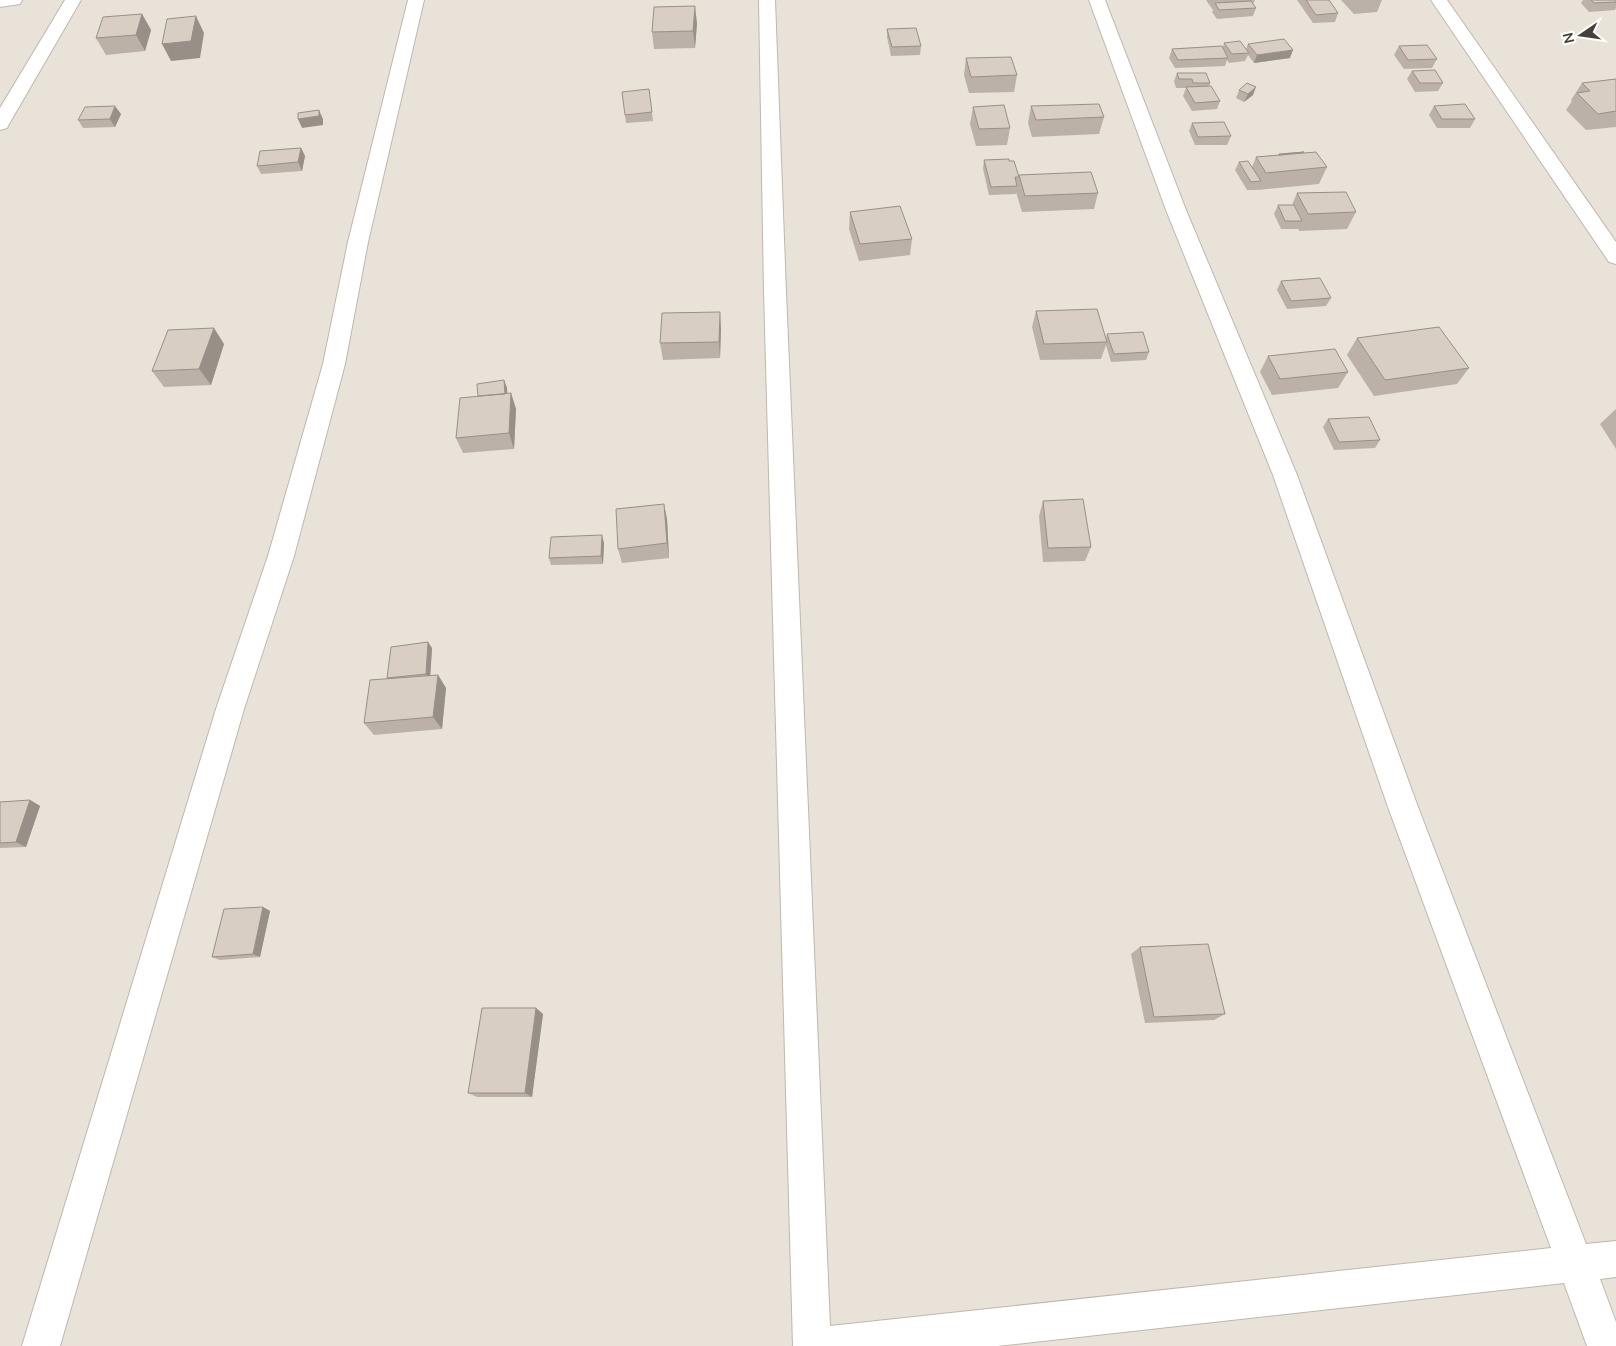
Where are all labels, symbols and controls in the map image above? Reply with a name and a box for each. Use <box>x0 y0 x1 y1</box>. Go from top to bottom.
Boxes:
north arrow <box>1556 10 1606 60</box>
text: N <box>1558 31 1579 45</box>

